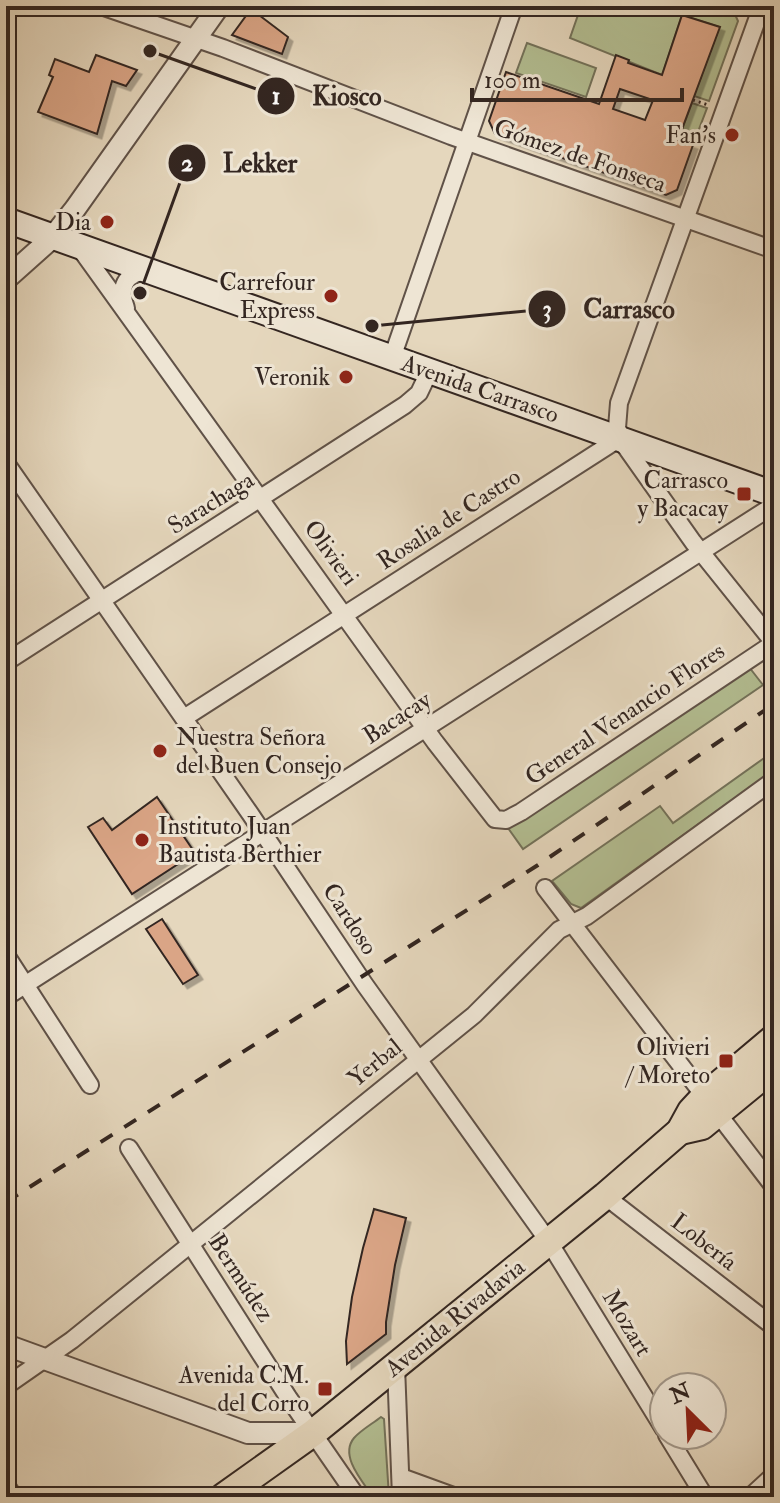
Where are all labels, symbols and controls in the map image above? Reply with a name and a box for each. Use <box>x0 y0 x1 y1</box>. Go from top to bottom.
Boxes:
scale bar <box>472 52 682 102</box>
text: 100 m <box>484 65 541 96</box>
callout: Kiosco <box>256 71 397 121</box>
text: 1 <box>272 81 280 112</box>
text: Kiosco <box>312 81 382 113</box>
street label: Gómez de Fonseca <box>490 112 671 200</box>
place label: Fan's <box>665 120 716 151</box>
marker: Fan's <box>723 126 741 144</box>
callout: Lekker <box>167 138 313 188</box>
text: 2 <box>181 148 193 179</box>
text: Lekker <box>223 148 298 180</box>
place label: Dia <box>55 207 92 238</box>
marker: Dia <box>98 213 116 231</box>
place label: Carrefour Express <box>219 267 315 326</box>
callout: Carrasco <box>527 284 691 334</box>
marker: Carrefour Express <box>322 287 340 305</box>
text: 3 <box>542 294 552 325</box>
text: Carrasco <box>583 294 675 326</box>
street label: Avenida Carrasco <box>396 347 563 430</box>
place label: Veronik <box>254 362 330 393</box>
marker: Veronik <box>337 368 355 386</box>
street label: Rosalia de Castro <box>371 461 527 577</box>
street label: Sarachaga <box>162 464 261 542</box>
place label: Carrasco y Bacacay <box>637 465 728 524</box>
marker: Carrasco y Bacacay <box>735 485 753 503</box>
street label: Olivieri <box>297 514 365 592</box>
street label: General Venancio Flores <box>519 636 731 792</box>
street label: Bacacay <box>357 684 437 751</box>
place label: Nuestra Señora del Buen Consejo <box>176 722 342 781</box>
marker: Nuestra Señora del Buen Consejo <box>151 742 169 760</box>
place label: Instituto Juan Bautista Berthier <box>158 811 321 870</box>
marker: Instituto Juan Bautista Berthier <box>133 831 151 849</box>
street label: Cardoso <box>315 877 385 961</box>
street label: Yerbal <box>342 1032 408 1094</box>
place label: Olivieri / Moreto <box>624 1032 710 1091</box>
marker: Olivieri / Moreto <box>717 1052 735 1070</box>
street label: Lobería <box>664 1206 744 1278</box>
street label: Bermúdez <box>201 1228 281 1328</box>
street label: Avenida Rivadavia <box>378 1251 532 1385</box>
street label: Mozart <box>595 1284 659 1362</box>
place label: Avenida C.M. del Corro <box>178 1360 309 1419</box>
north arrow <box>648 1371 728 1451</box>
text: N <box>665 1377 695 1411</box>
marker: Avenida C.M. del Corro <box>316 1380 334 1398</box>

